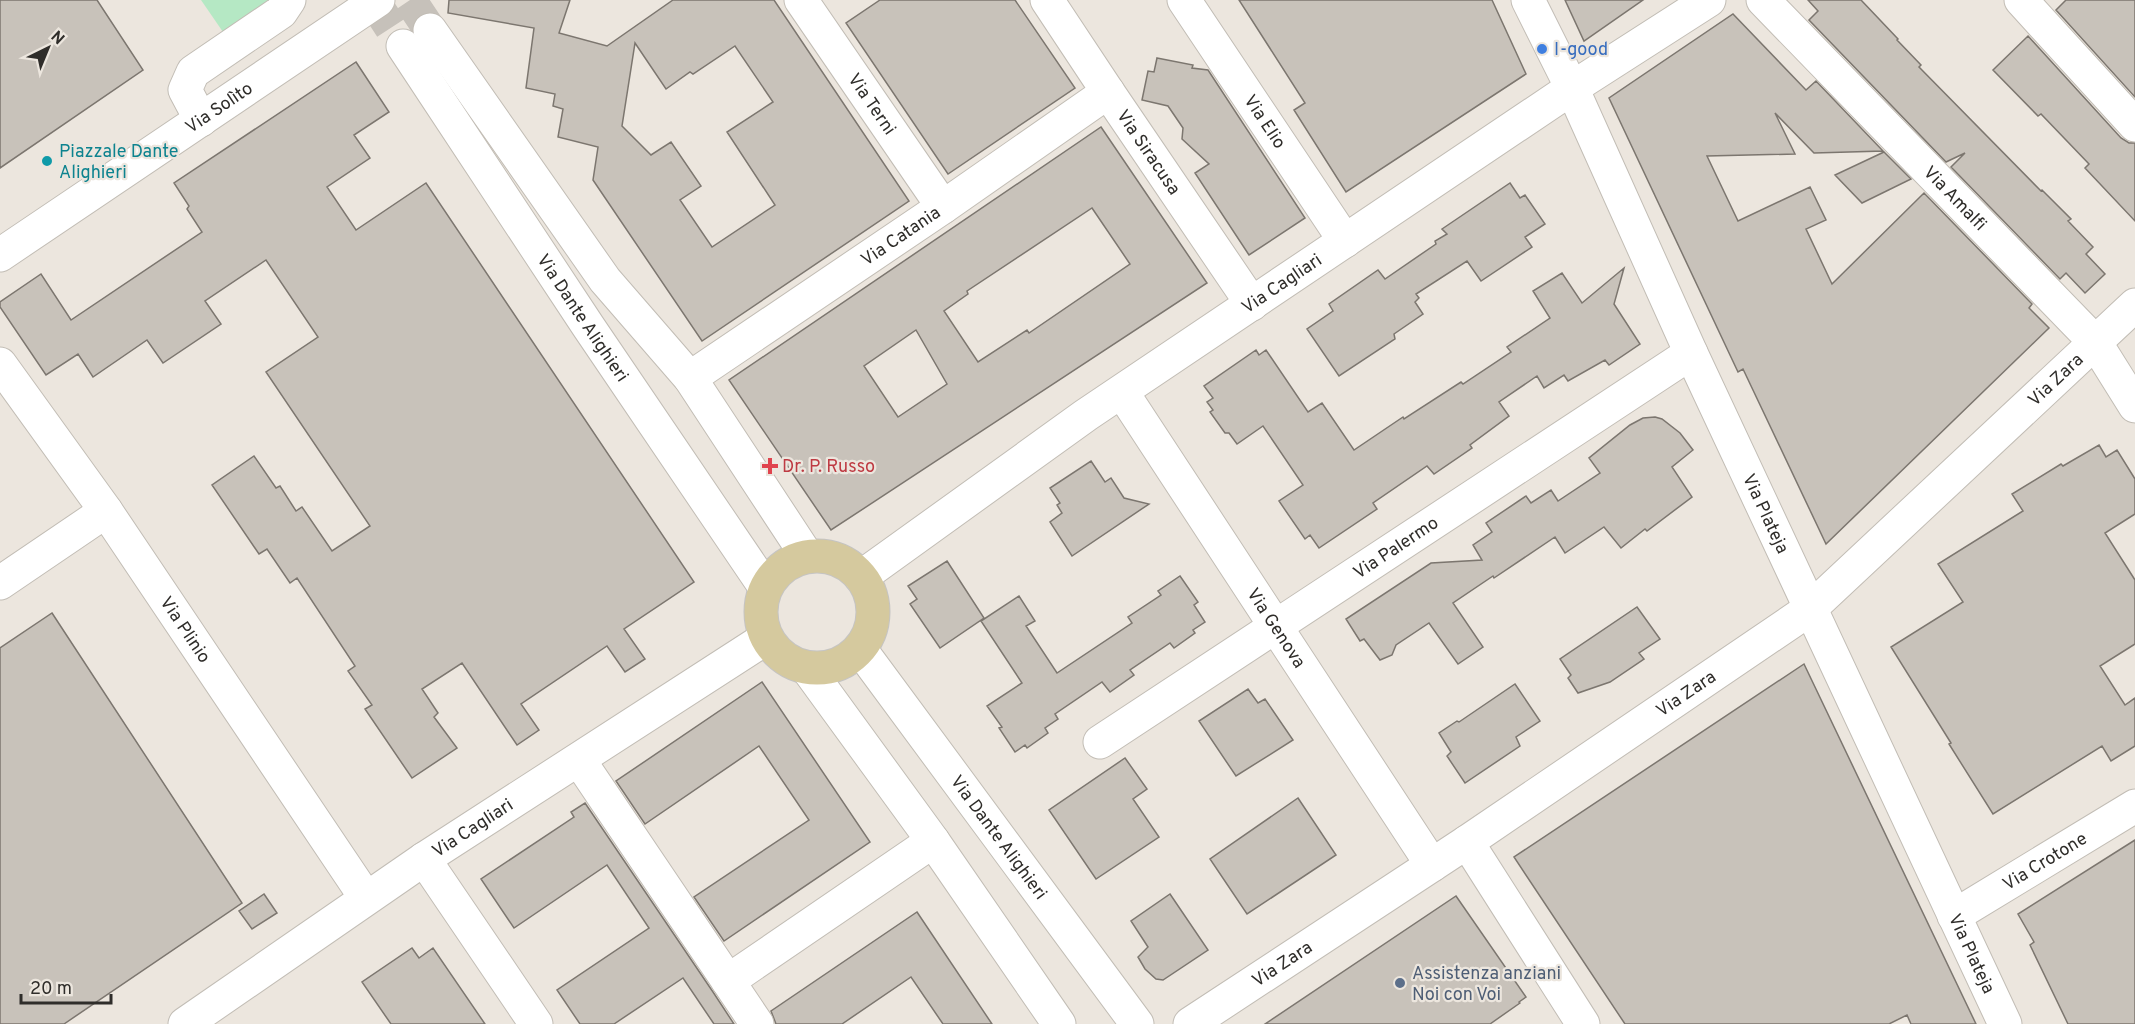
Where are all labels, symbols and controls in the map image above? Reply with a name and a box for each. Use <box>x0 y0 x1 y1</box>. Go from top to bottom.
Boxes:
north arrow <box>18 18 78 78</box>
text: N <box>46 27 68 50</box>
place label: I-good <box>1554 39 1608 62</box>
marker: I-good <box>1535 42 1549 56</box>
street label: Via Terni <box>842 70 900 140</box>
street label: Via Solìto <box>182 78 258 140</box>
street label: Via Elio <box>1238 91 1290 154</box>
street label: Via Siracusa <box>1110 106 1185 200</box>
place label: Piazzale Dante Alighieri <box>59 141 179 185</box>
marker: Piazzale Dante Alighieri <box>40 154 54 168</box>
street label: Via Amalfi <box>1917 162 1991 236</box>
street label: Via Catania <box>857 202 946 272</box>
street label: Via Cagliari <box>1238 249 1327 320</box>
street label: Via Dante Alighieri <box>531 250 633 387</box>
street label: Via Zara <box>2024 349 2089 412</box>
place label: Dr. P. Russo <box>782 456 875 479</box>
marker: Dr. P. Russo <box>763 459 777 473</box>
street label: Via Plateja <box>1736 470 1793 558</box>
street label: Via Palermo <box>1349 512 1444 585</box>
street label: Via Genova <box>1241 584 1310 673</box>
street label: Via Plinio <box>154 593 215 668</box>
street label: Via Zara <box>1652 666 1721 723</box>
street label: Via Dante Alighieri <box>944 771 1051 905</box>
street label: Via Cagliari <box>428 794 518 864</box>
street label: Via Crotone <box>1999 828 2092 897</box>
street label: Via Plateja <box>1942 911 1999 998</box>
street label: Via Zara <box>1248 937 1317 993</box>
place label: Assistenza anziani Noi con Voi <box>1412 963 1561 1007</box>
scale bar <box>21 967 111 1005</box>
marker: Assistenza anziani Noi con Voi <box>1393 976 1407 990</box>
text: 20 m <box>30 978 72 1001</box>

